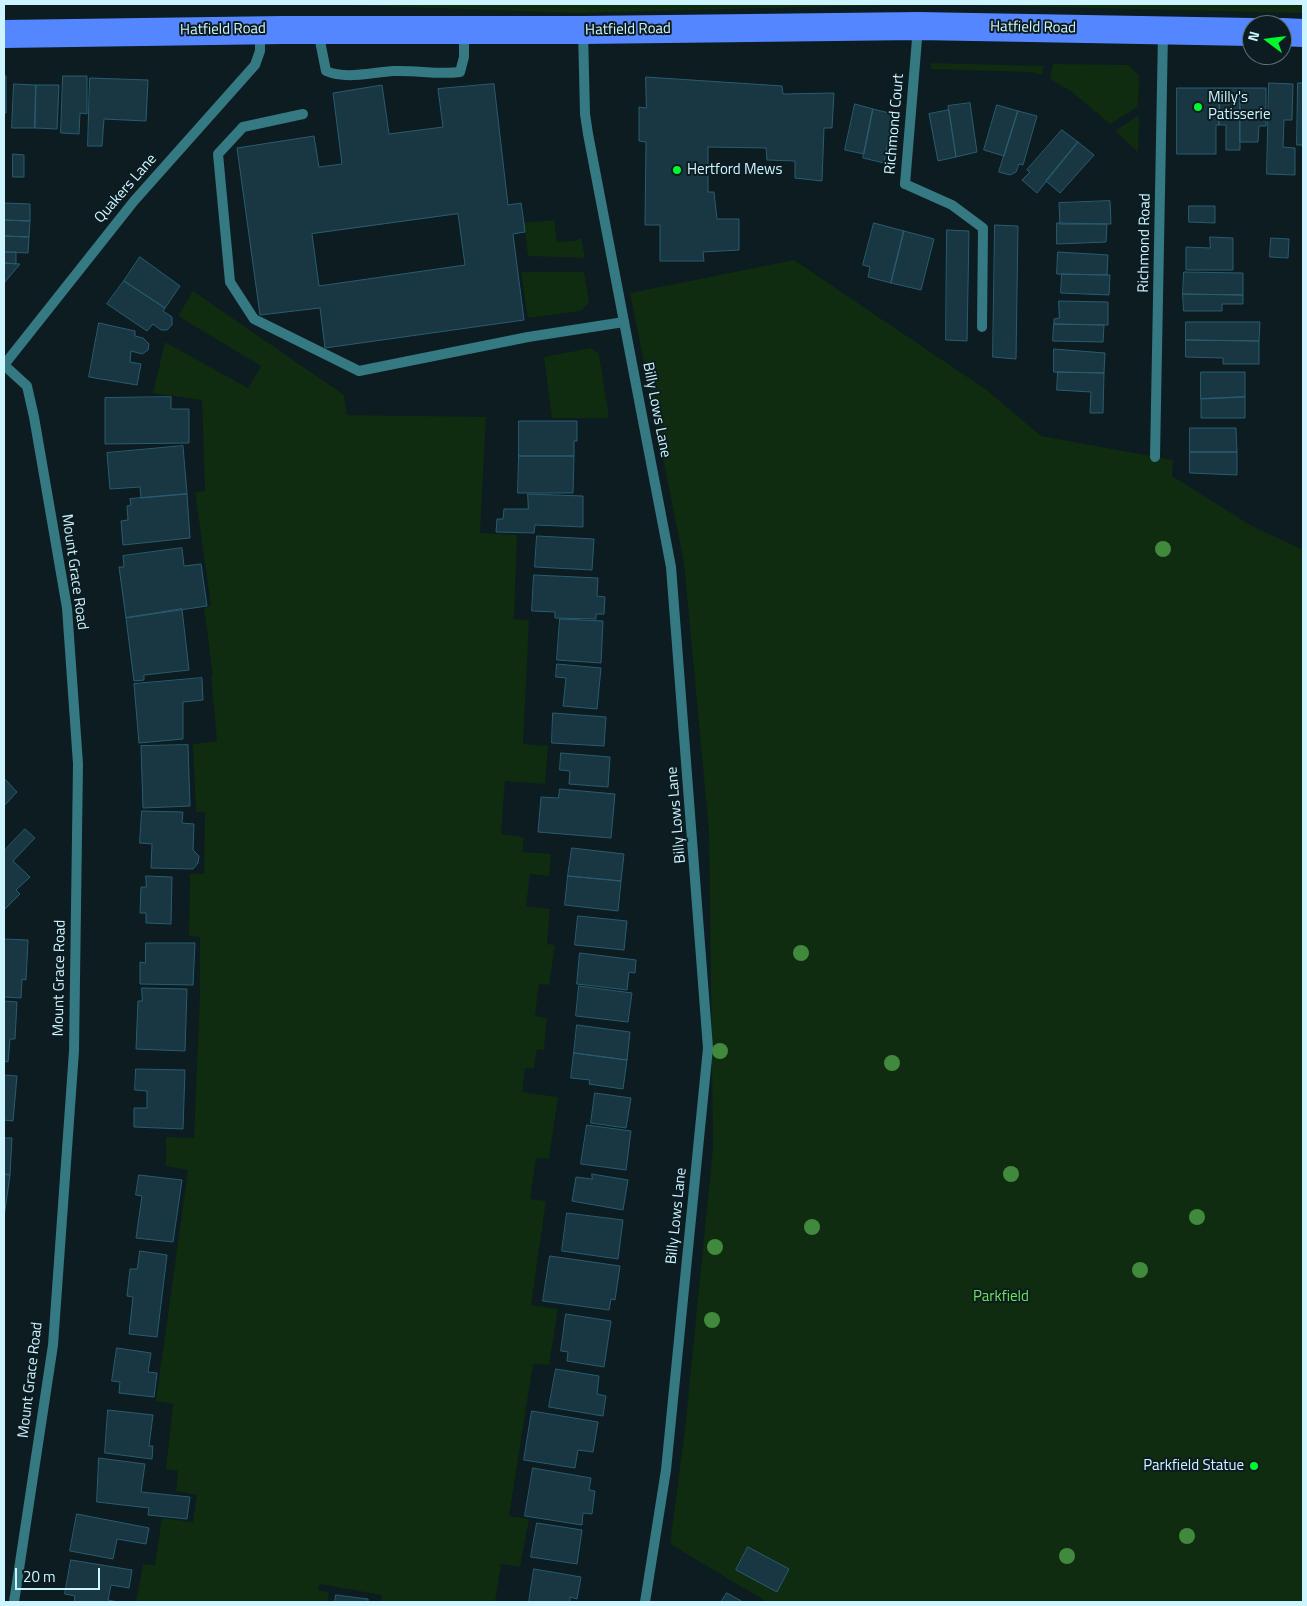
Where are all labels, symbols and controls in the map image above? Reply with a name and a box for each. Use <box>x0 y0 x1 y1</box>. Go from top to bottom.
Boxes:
north arrow <box>1242 15 1292 65</box>
street label: Hatfield Road <box>990 18 1076 38</box>
street label: Hatfield Road <box>180 20 266 40</box>
street label: Hatfield Road <box>585 20 671 40</box>
text: N <box>1242 29 1264 44</box>
street label: Richmond Court <box>882 73 908 175</box>
place label: Milly's Patisserie <box>1208 89 1270 124</box>
marker: Milly's Patisserie <box>1192 101 1204 113</box>
street label: Quakers Lane <box>91 151 161 227</box>
place label: Hertford Mews <box>687 161 782 179</box>
marker: Hertford Mews <box>671 164 683 176</box>
street label: Richmond Road <box>1135 193 1155 293</box>
street label: Billy Lows Lane <box>638 361 674 459</box>
street label: Mount Grace Road <box>57 513 91 631</box>
street label: Billy Lows Lane <box>664 766 690 864</box>
street label: Mount Grace Road <box>50 919 70 1037</box>
street label: Billy Lows Lane <box>663 1167 691 1265</box>
park label: Parkfield <box>973 1288 1029 1306</box>
street label: Mount Grace Road <box>15 1321 47 1439</box>
place label: Parkfield Statue <box>1143 1457 1244 1475</box>
marker: Parkfield Statue <box>1248 1460 1260 1472</box>
scale bar <box>18 1558 102 1590</box>
text: 20 m <box>23 1565 56 1588</box>

